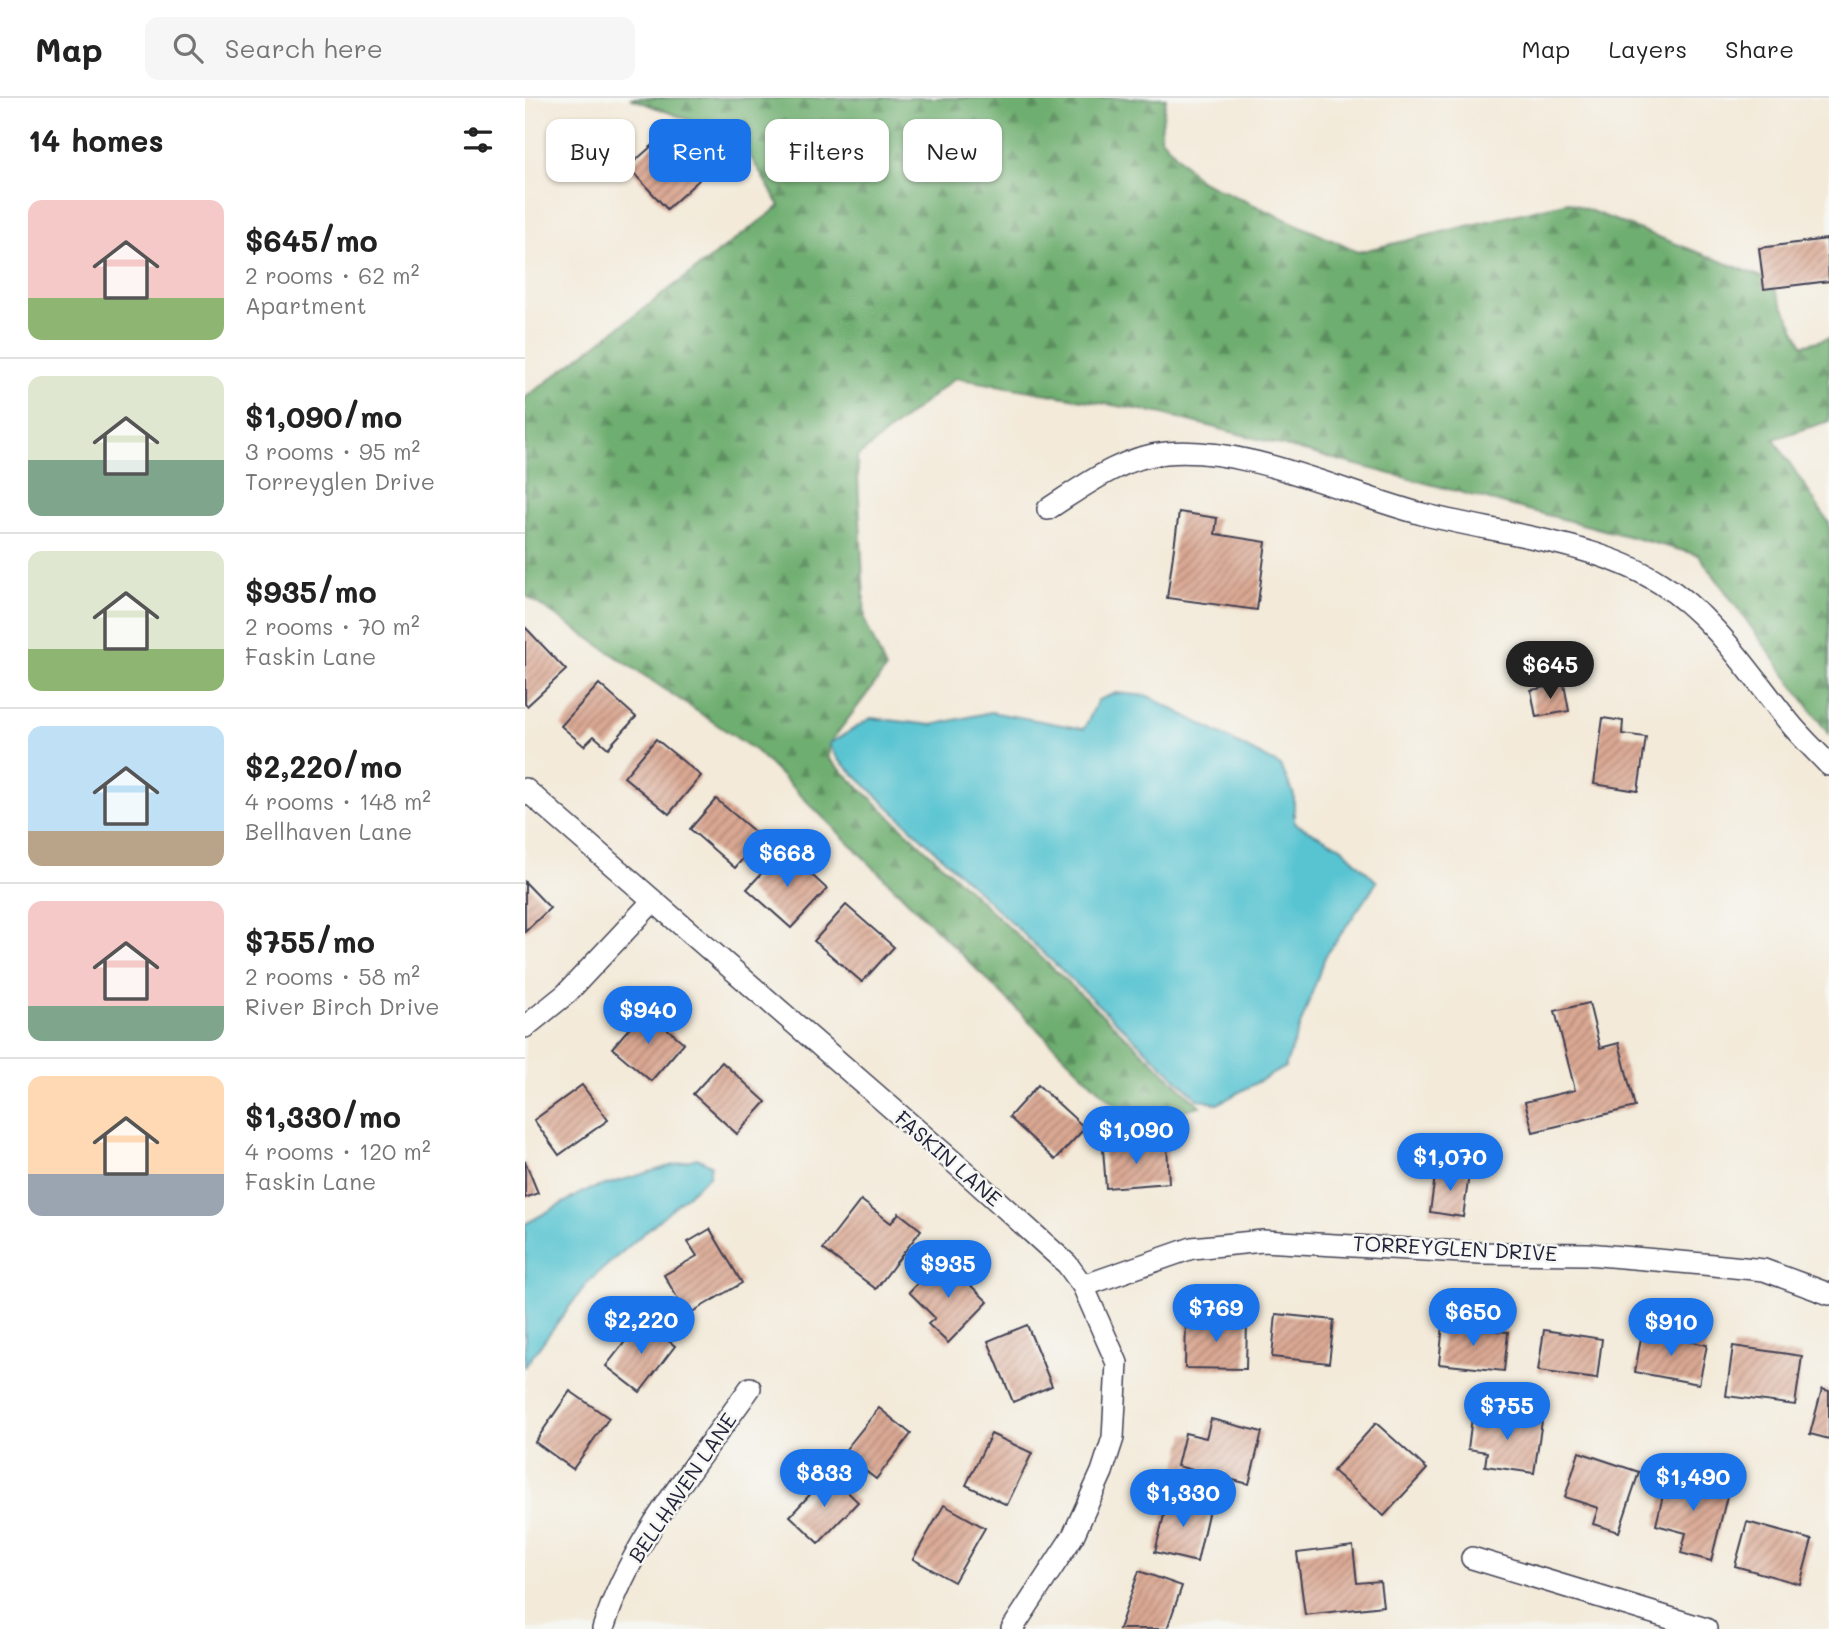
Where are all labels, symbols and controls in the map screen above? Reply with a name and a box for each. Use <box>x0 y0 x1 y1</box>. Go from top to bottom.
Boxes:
search box <box>145 17 635 80</box>
text: Map <box>35 27 103 70</box>
icon: search <box>169 29 207 67</box>
text: Search here <box>225 31 383 65</box>
text: Map <box>1522 33 1570 64</box>
text: Layers <box>1608 33 1687 64</box>
text: Share <box>1725 33 1794 64</box>
chip: Buy <box>546 119 635 182</box>
chip: Rent <box>649 119 751 182</box>
chip: Filters <box>765 119 889 182</box>
chip: New <box>903 119 1002 182</box>
text: 14 homes <box>28 120 164 160</box>
icon: filters <box>459 121 497 159</box>
text: $645/mo <box>245 220 378 260</box>
icon: home <box>84 228 168 312</box>
text: 2 rooms · 62 m² <box>245 260 419 290</box>
text: Apartment <box>245 290 367 320</box>
text: $1,090/mo <box>245 396 402 436</box>
icon: home <box>84 404 168 488</box>
text: 3 rooms · 95 m² <box>245 436 420 466</box>
text: Torreyglen Drive <box>245 466 435 496</box>
text: $935/mo <box>245 571 377 611</box>
icon: home <box>84 579 168 663</box>
text: 2 rooms · 70 m² <box>245 611 420 641</box>
text: Faskin Lane <box>245 641 376 671</box>
pin: $645 <box>1509 642 1591 701</box>
text: $645 <box>1522 649 1578 679</box>
text: $2,220/mo <box>245 746 402 786</box>
icon: home <box>84 754 168 838</box>
text: 4 rooms · 148 m² <box>245 786 431 816</box>
text: Bellhaven Lane <box>245 816 412 846</box>
pin: $668 <box>746 830 828 889</box>
text: $668 <box>759 837 815 867</box>
text: $755/mo <box>245 921 375 961</box>
icon: home <box>84 929 168 1013</box>
text: 2 rooms · 58 m² <box>245 961 420 991</box>
pin: $940 <box>607 986 689 1046</box>
text: River Birch Drive <box>245 991 440 1021</box>
text: $940 <box>619 994 677 1024</box>
text: $1,330/mo <box>245 1096 401 1136</box>
icon: home <box>84 1104 168 1188</box>
street label: FASKIN LANE <box>890 1104 1008 1212</box>
pin: $1,090 <box>1079 1107 1193 1166</box>
text: $1,090 <box>1099 1114 1173 1144</box>
pin: $1,070 <box>1393 1134 1507 1193</box>
text: 4 rooms · 120 m² <box>245 1136 431 1166</box>
text: $1,070 <box>1413 1141 1487 1171</box>
text: Faskin Lane <box>245 1166 376 1196</box>
street label: TORREYGLEN DRIVE <box>1352 1229 1558 1266</box>
pin: $935 <box>907 1240 989 1300</box>
text: $935 <box>920 1248 976 1278</box>
pin: $769 <box>1175 1284 1257 1344</box>
pin: $650 <box>1432 1288 1514 1348</box>
text: $769 <box>1189 1292 1243 1322</box>
pin: $2,220 <box>584 1296 698 1356</box>
text: $650 <box>1445 1296 1501 1326</box>
pin: $910 <box>1630 1298 1712 1358</box>
text: $2,220 <box>604 1304 678 1334</box>
text: $910 <box>1644 1306 1698 1336</box>
pin: $755 <box>1466 1382 1548 1442</box>
text: $755 <box>1480 1390 1534 1420</box>
street label: BELLHAVEN LANE <box>622 1407 742 1567</box>
pin: $833 <box>783 1450 865 1509</box>
pin: $1,490 <box>1636 1454 1750 1513</box>
text: $833 <box>796 1457 852 1487</box>
text: $1,490 <box>1656 1461 1730 1491</box>
pin: $1,330 <box>1126 1470 1240 1529</box>
text: $1,330 <box>1146 1477 1220 1507</box>

